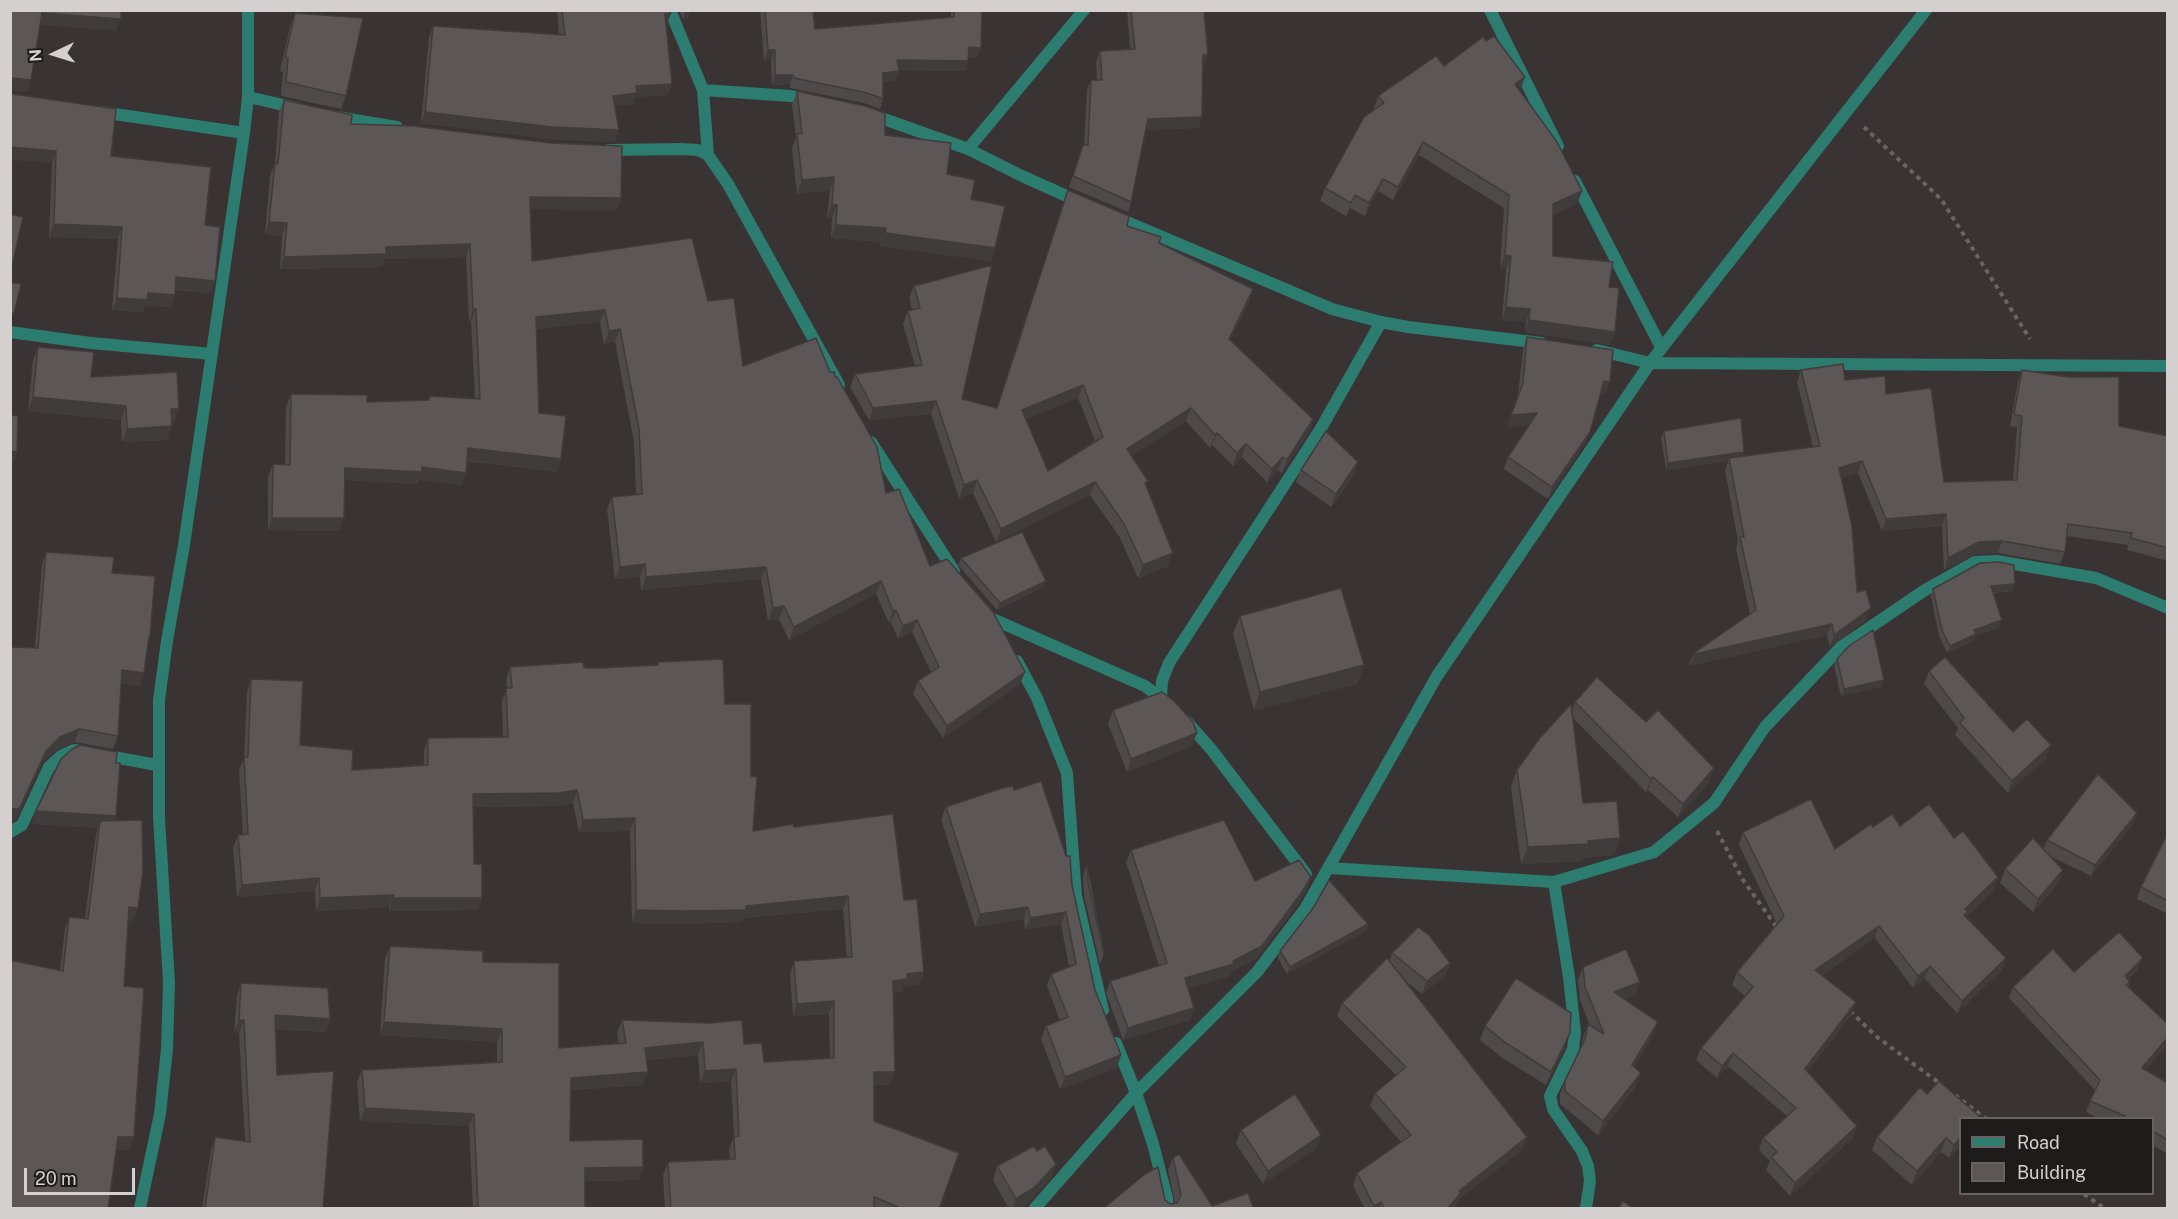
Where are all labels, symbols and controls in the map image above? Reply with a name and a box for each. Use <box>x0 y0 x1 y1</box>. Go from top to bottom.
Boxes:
north arrow <box>24 24 84 84</box>
text: N <box>26 48 45 62</box>
legend <box>1959 1117 2154 1195</box>
text: Road <box>2017 1132 2060 1153</box>
scale bar <box>27 1156 138 1194</box>
text: Building <box>2017 1162 2086 1183</box>
text: 20 m <box>35 1168 77 1189</box>

